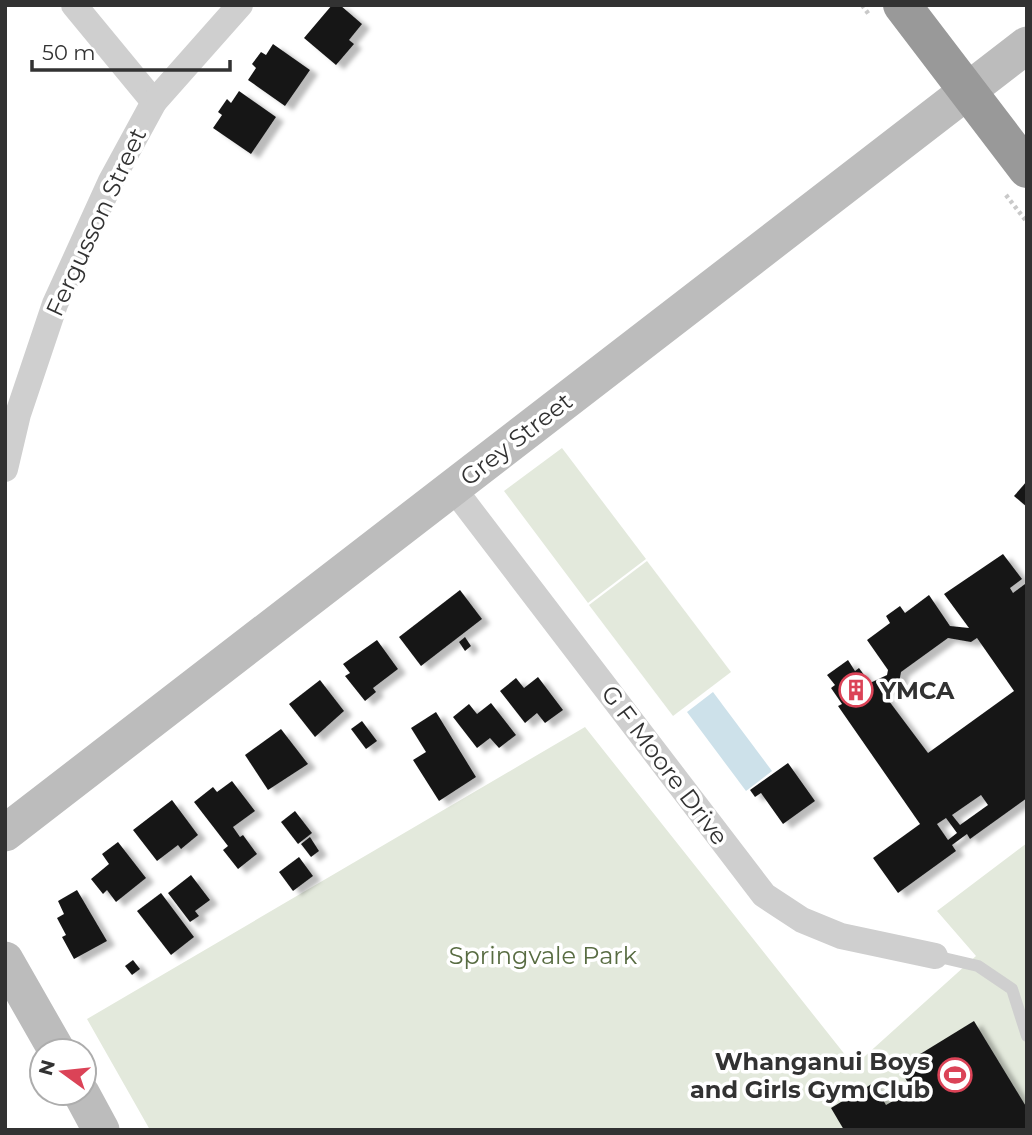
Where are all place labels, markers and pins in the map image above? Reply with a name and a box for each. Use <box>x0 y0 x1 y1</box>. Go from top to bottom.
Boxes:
building icon: YMCA <box>837 671 875 709</box>
place label: YMCA <box>879 676 955 705</box>
place label: Whanganui Boys and Girls Gym Club <box>690 1047 930 1104</box>
sports icon: Whanganui Boys and Girls Gym Club <box>936 1056 974 1094</box>

